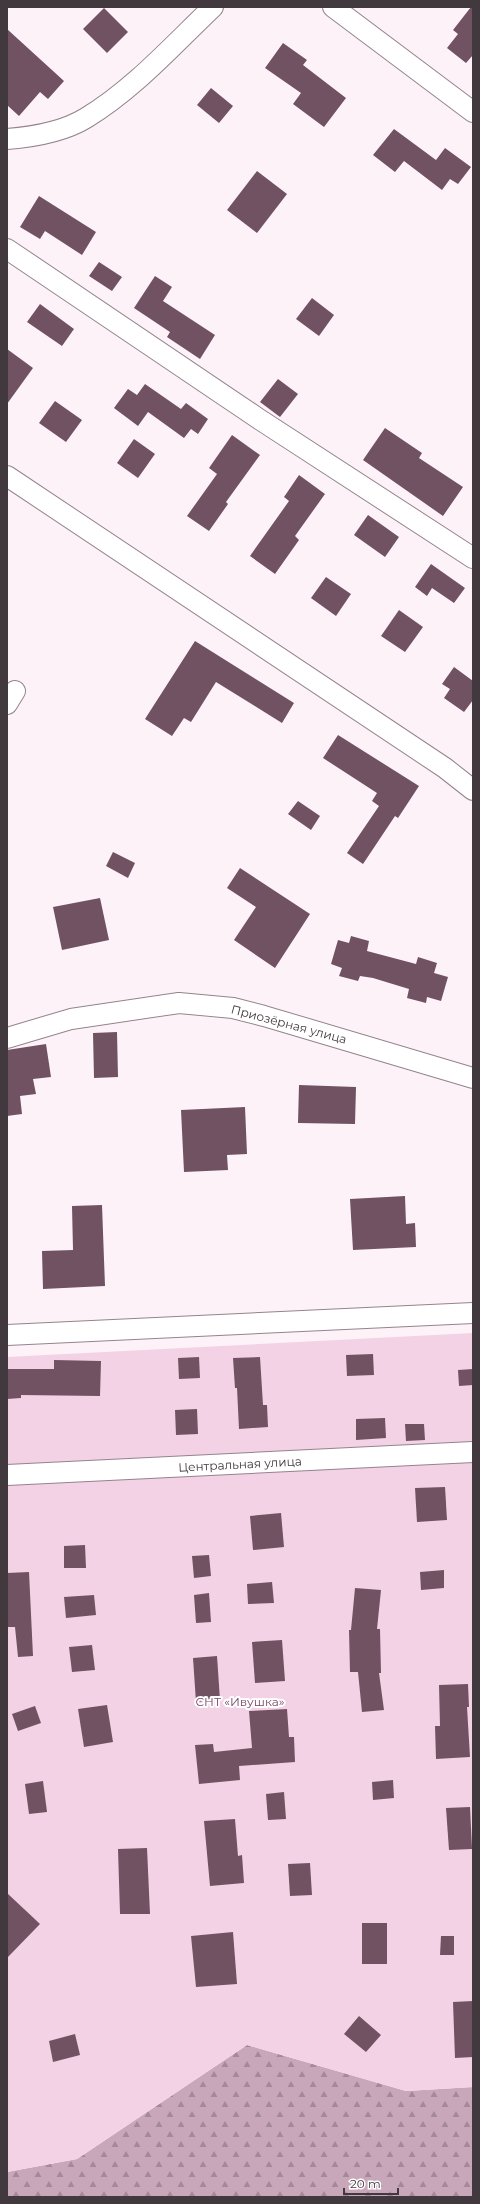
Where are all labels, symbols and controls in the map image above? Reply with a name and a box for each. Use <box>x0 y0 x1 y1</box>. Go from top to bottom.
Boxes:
street label: Приозёрная улица <box>230 1001 348 1047</box>
street label: Центральная улица <box>178 1453 302 1475</box>
park label: СНТ «Ивушка» <box>196 1694 285 1709</box>
scale bar <box>344 2170 398 2196</box>
text: 20 m <box>350 2176 381 2191</box>

